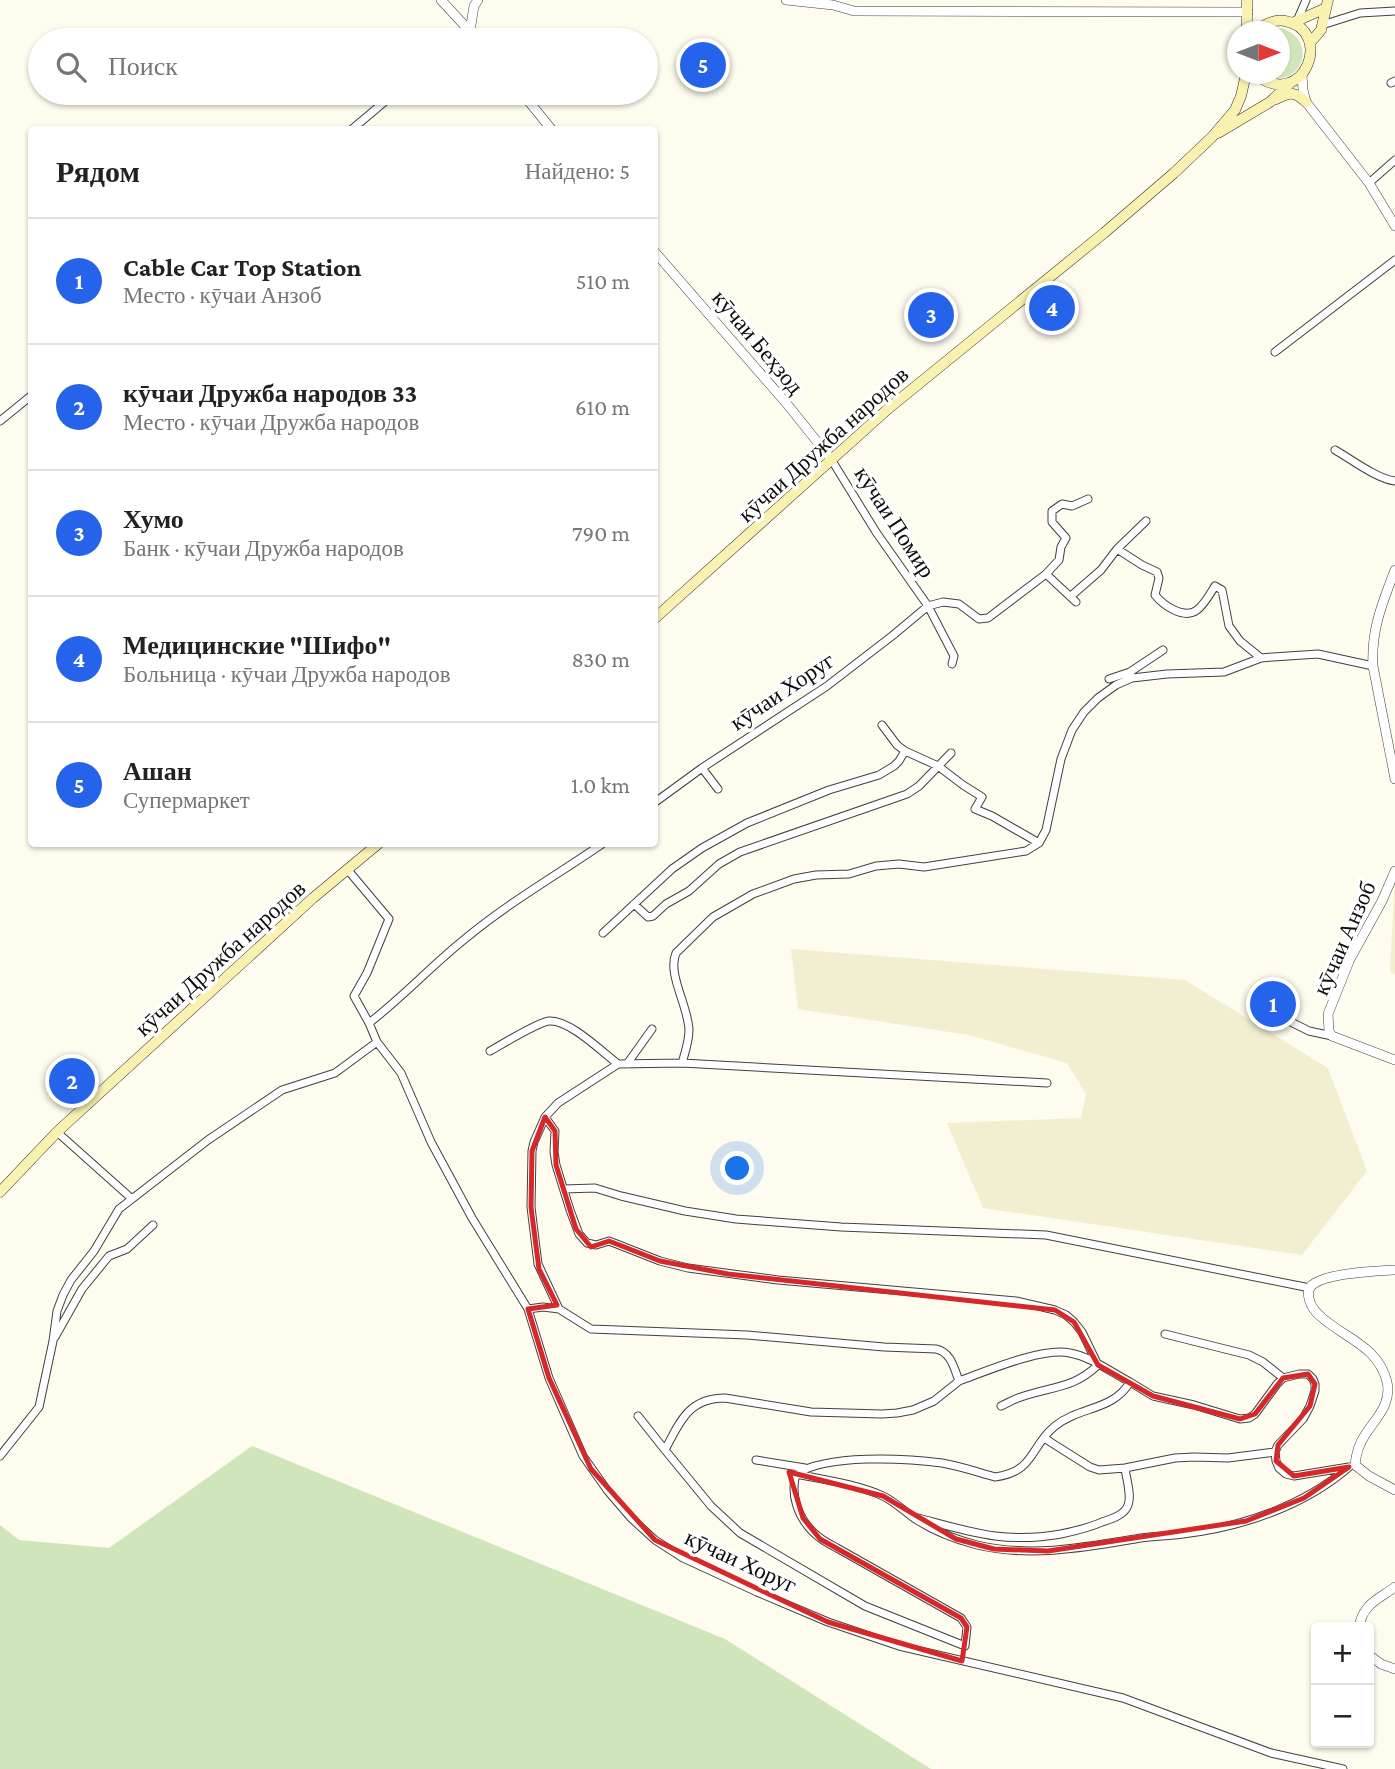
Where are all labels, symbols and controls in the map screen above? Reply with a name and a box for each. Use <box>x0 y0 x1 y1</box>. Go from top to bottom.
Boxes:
north arrow <box>1227 21 1290 84</box>
search box <box>28 28 658 105</box>
pin: 5 <box>680 39 726 91</box>
icon: search <box>52 48 90 86</box>
text: Поиск <box>108 52 178 81</box>
text: Рядом <box>56 155 140 188</box>
text: Найдено: 5 <box>525 158 630 184</box>
text: Cable Car Top Station <box>123 253 362 282</box>
text: 1 <box>75 268 83 294</box>
text: 510 m <box>576 268 630 294</box>
text: Место · кӯчаи Анзоб <box>123 282 322 308</box>
pin: 4 <box>1029 282 1075 334</box>
street label: кӯчаи Беҳзод <box>707 285 809 399</box>
pin: 3 <box>908 289 954 341</box>
street label: кӯчаи Дружба народов <box>733 361 914 527</box>
text: кӯчаи Дружба народов 33 <box>123 379 417 408</box>
text: 2 <box>73 394 85 420</box>
text: 610 m <box>575 394 630 420</box>
text: Место · кӯчаи Дружба народов <box>123 409 419 435</box>
street label: кӯчаи Помир <box>849 462 941 582</box>
text: Хумо <box>123 505 184 534</box>
text: 3 <box>73 520 85 546</box>
text: 790 m <box>572 520 630 546</box>
text: Банк · кӯчаи Дружба народов <box>123 535 404 561</box>
text: Медицинские "Шифо" <box>123 631 391 660</box>
text: 4 <box>73 646 85 672</box>
text: 830 m <box>571 646 630 672</box>
street label: кӯчаи Хоруг <box>725 647 839 735</box>
text: Больница · кӯчаи Дружба народов <box>123 661 451 687</box>
text: Ашан <box>123 757 192 786</box>
text: 5 <box>73 772 85 798</box>
text: 1.0 km <box>571 772 630 798</box>
text: Супермаркет <box>123 787 250 813</box>
street label: кӯчаи Дружба народов <box>130 875 311 1041</box>
street label: кӯчаи Анзоб <box>1307 877 1381 999</box>
pin: 1 <box>1250 978 1296 1030</box>
pin: 2 <box>49 1055 95 1107</box>
your location <box>720 1151 754 1185</box>
street label: кӯчаи Хоруг <box>681 1524 801 1598</box>
map controls <box>1311 1622 1374 1748</box>
button: + <box>1311 1622 1374 1685</box>
button: − <box>1311 1685 1374 1748</box>

